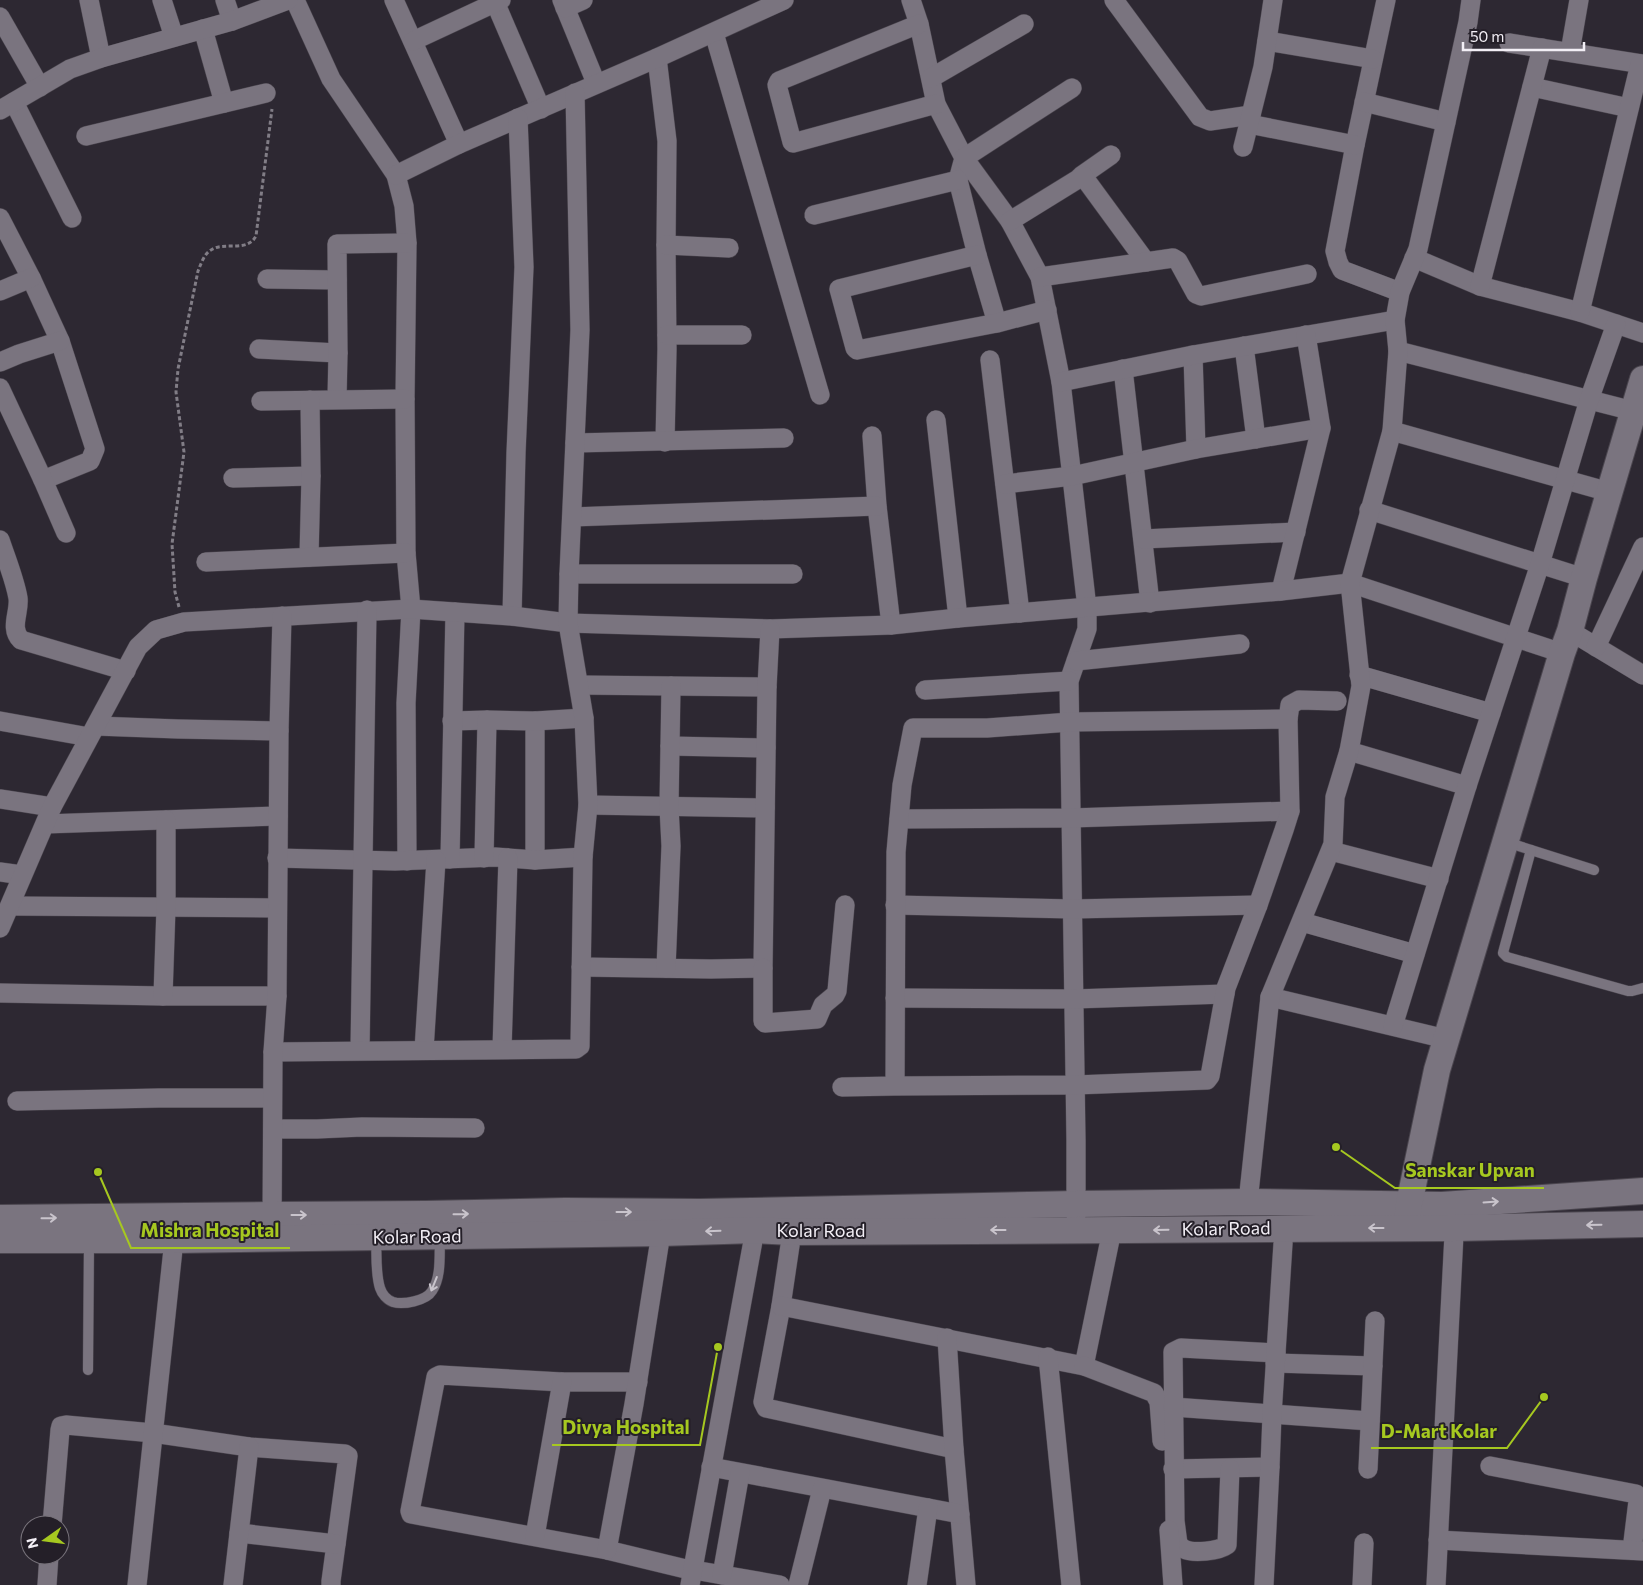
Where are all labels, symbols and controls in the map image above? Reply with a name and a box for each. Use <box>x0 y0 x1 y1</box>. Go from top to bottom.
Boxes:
scale bar <box>1463 20 1584 52</box>
text: 50 m <box>1470 27 1504 45</box>
callout: Sanskar Upvan <box>1395 1154 1544 1188</box>
text: Sanskar Upvan <box>1405 1158 1535 1181</box>
one-way arrow <box>1483 1197 1499 1206</box>
one-way arrow <box>615 1207 631 1217</box>
one-way arrow <box>453 1209 469 1218</box>
one-way arrow <box>290 1210 306 1220</box>
one-way arrow <box>40 1213 56 1223</box>
callout: Mishra Hospital <box>131 1214 290 1248</box>
street label: Kolar Road <box>1181 1216 1271 1240</box>
text: Mishra Hospital <box>141 1218 279 1241</box>
street label: Kolar Road <box>777 1219 865 1241</box>
one-way arrow <box>1587 1220 1603 1230</box>
one-way arrow <box>1368 1223 1384 1233</box>
street label: Kolar Road <box>372 1224 462 1248</box>
one-way arrow <box>990 1225 1006 1235</box>
one-way arrow <box>1153 1225 1169 1234</box>
one-way arrow <box>705 1227 721 1236</box>
one-way arrow <box>429 1276 438 1291</box>
callout: Divya Hospital <box>552 1411 700 1445</box>
callout: D-Mart Kolar <box>1371 1414 1507 1448</box>
text: Divya Hospital <box>562 1415 690 1438</box>
text: D-Mart Kolar <box>1381 1419 1497 1442</box>
north arrow <box>20 1515 70 1565</box>
text: N <box>22 1536 41 1550</box>

